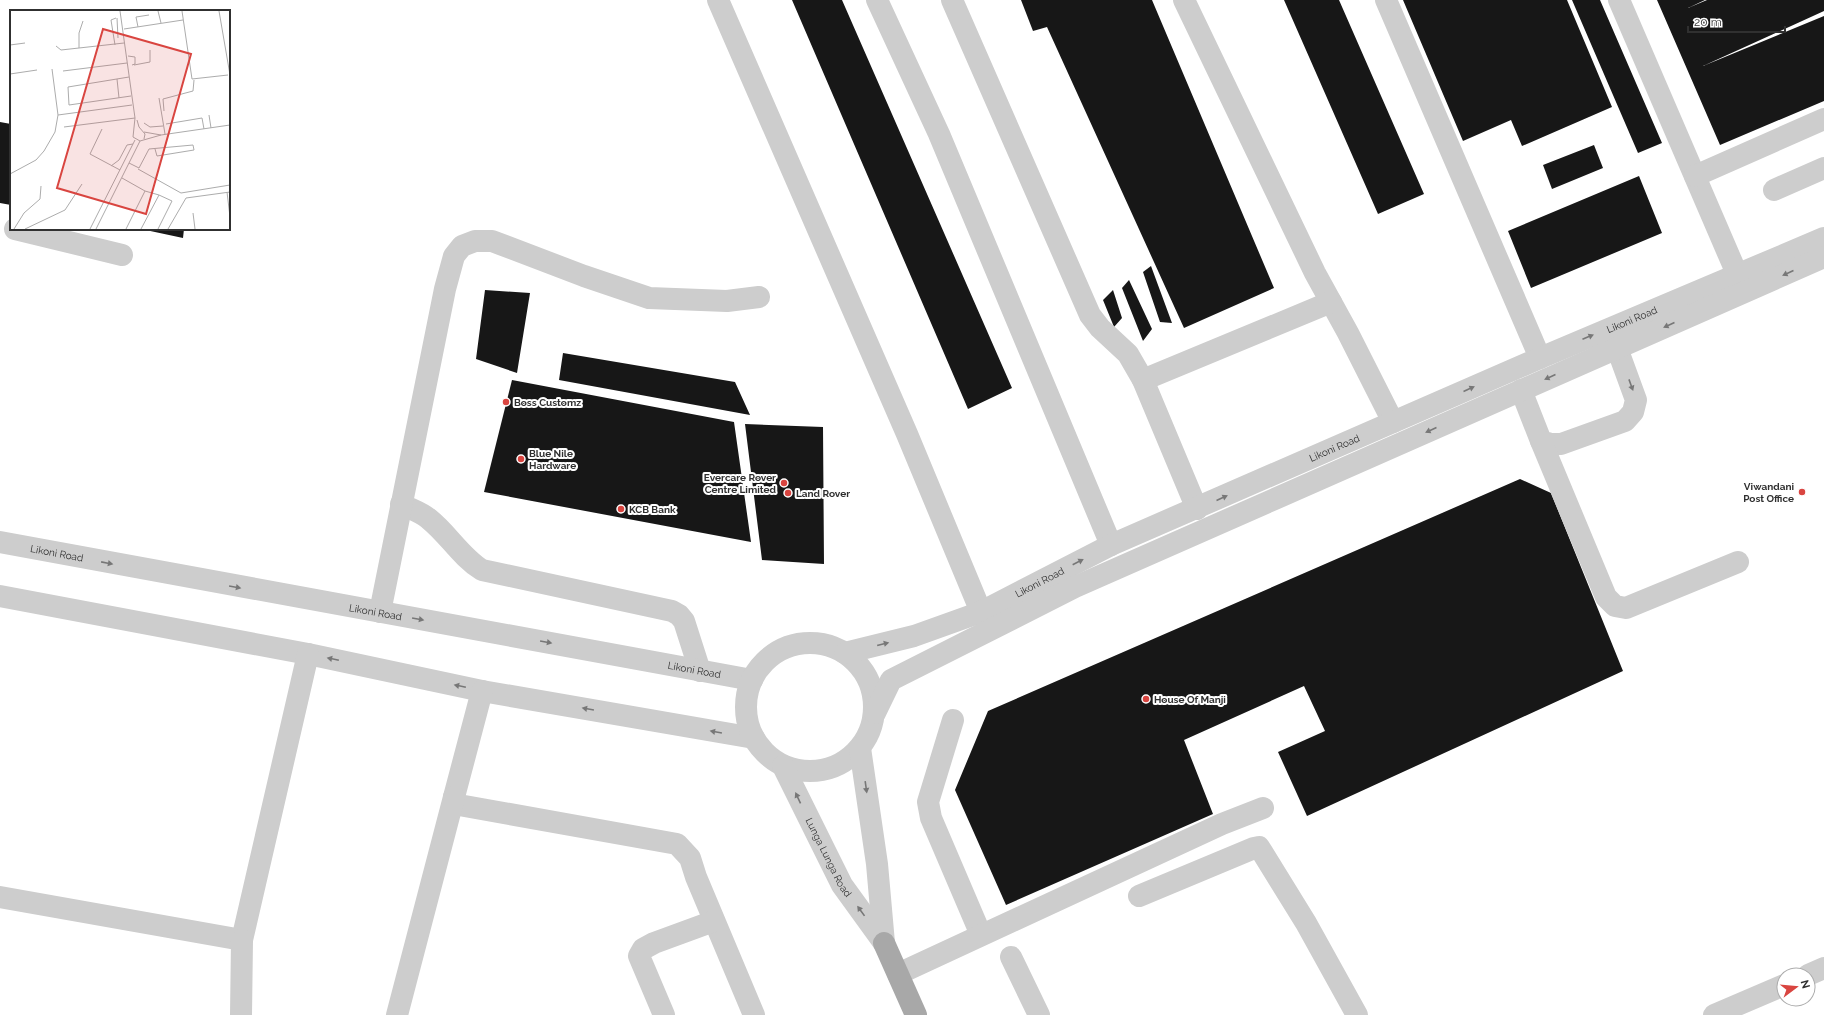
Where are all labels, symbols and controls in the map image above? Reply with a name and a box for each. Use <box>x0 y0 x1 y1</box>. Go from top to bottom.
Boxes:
scale bar <box>1688 8 1785 34</box>
inset map <box>10 10 230 230</box>
text: 20 m <box>1694 15 1722 29</box>
one-way arrow <box>1782 270 1794 276</box>
street label: Likoni Road <box>1605 304 1659 335</box>
one-way arrow <box>1664 322 1675 328</box>
one-way arrow <box>1583 334 1595 340</box>
one-way arrow <box>1544 375 1556 381</box>
one-way arrow <box>1628 379 1634 391</box>
one-way arrow <box>1463 386 1475 392</box>
marker: Boss Customz <box>501 397 511 407</box>
place label: Boss Customz <box>514 397 581 408</box>
one-way arrow <box>1425 427 1437 433</box>
street label: Likoni Road <box>1307 432 1361 463</box>
place label: Blue Nile Hardware <box>529 448 576 471</box>
marker: Blue Nile Hardware <box>516 454 526 464</box>
place label: Evercare Rover Centre Limited <box>704 472 777 495</box>
marker: Evercare Rover Centre Limited <box>779 478 789 488</box>
place label: Viwandani Post Office <box>1743 481 1794 504</box>
marker: Viwandani Post Office <box>1797 487 1807 497</box>
marker: Land Rover <box>783 488 793 498</box>
place label: Land Rover <box>796 488 850 499</box>
one-way arrow <box>1216 495 1227 501</box>
marker: KCB Bank <box>616 504 626 514</box>
place label: KCB Bank <box>629 504 676 515</box>
street label: Likoni Road <box>30 542 84 563</box>
one-way arrow <box>1072 559 1083 565</box>
one-way arrow <box>101 560 113 566</box>
street label: Likoni Road <box>1013 565 1066 599</box>
one-way arrow <box>229 584 241 590</box>
street label: Likoni Road <box>348 602 403 622</box>
one-way arrow <box>412 616 424 622</box>
one-way arrow <box>540 639 552 645</box>
one-way arrow <box>876 640 889 646</box>
one-way arrow <box>326 656 339 662</box>
street label: Likoni Road <box>667 659 722 680</box>
one-way arrow <box>454 683 466 689</box>
marker: House Of Manji <box>1141 694 1151 704</box>
place label: House Of Manji <box>1154 694 1226 705</box>
one-way arrow <box>581 706 594 712</box>
one-way arrow <box>710 729 722 735</box>
one-way arrow <box>863 781 869 793</box>
one-way arrow <box>795 792 801 804</box>
street label: Lunga Lunga Road <box>804 816 854 899</box>
one-way arrow <box>857 906 865 917</box>
north arrow <box>1776 967 1816 1007</box>
text: N <box>1798 979 1813 990</box>

